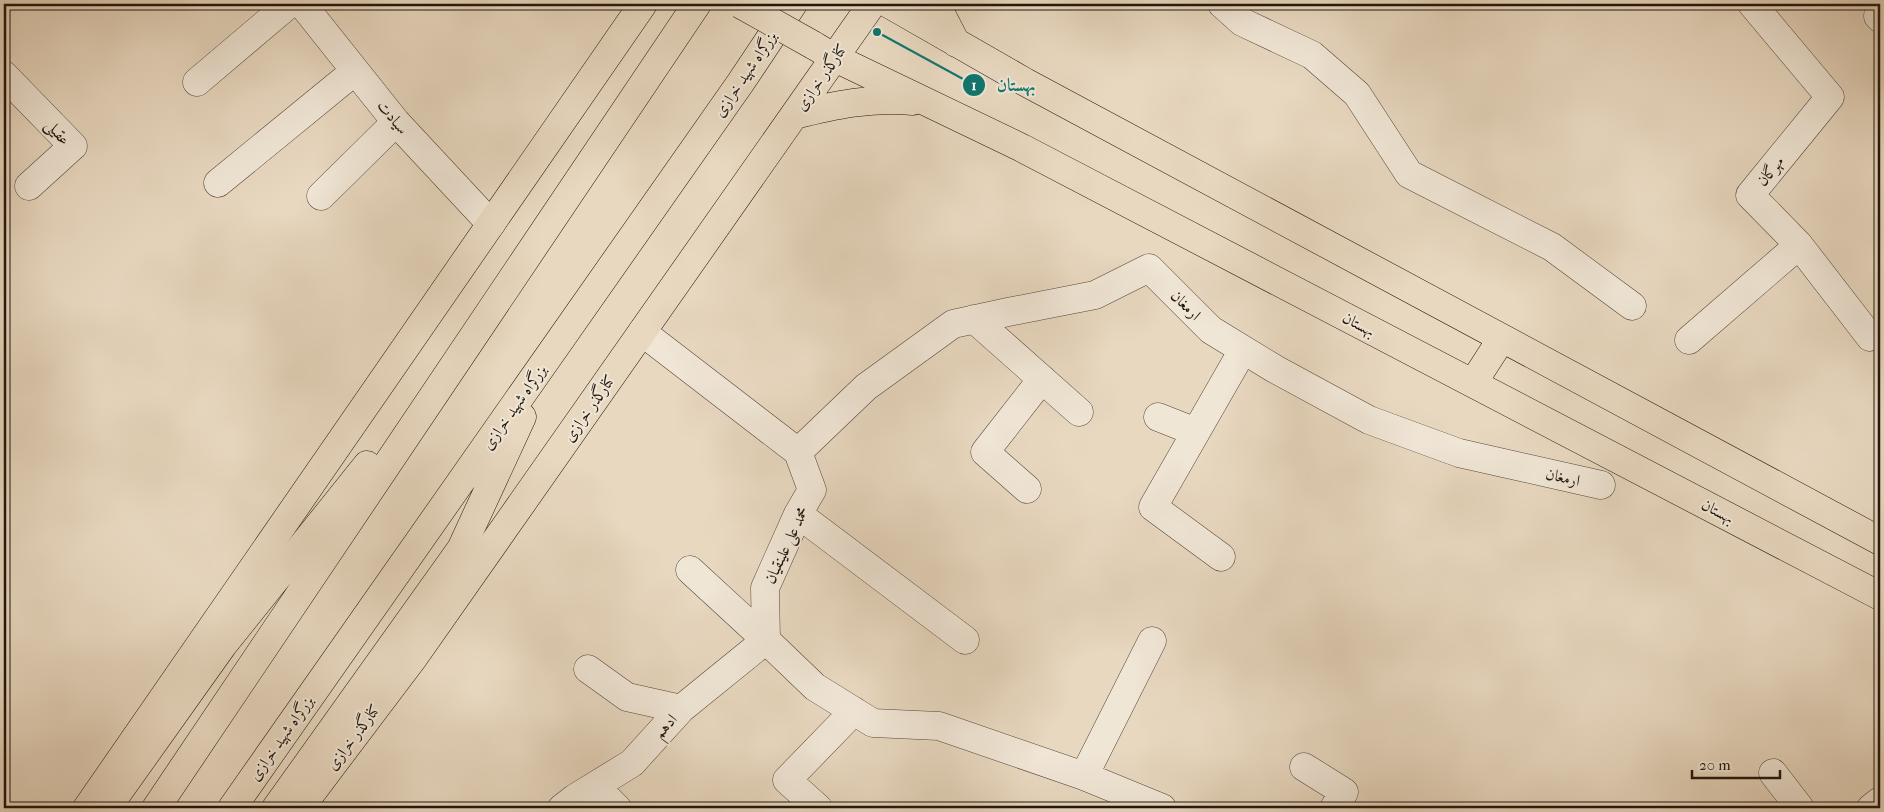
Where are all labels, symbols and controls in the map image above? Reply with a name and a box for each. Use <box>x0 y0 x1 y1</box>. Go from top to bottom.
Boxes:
street label: بزرگراه شهید خرازی <box>708 27 782 121</box>
street label: کنارگذر خرازی <box>789 39 852 115</box>
callout: بهستان <box>962 68 1045 101</box>
text: بهستان <box>997 75 1035 97</box>
text: 1 <box>971 76 977 94</box>
street label: سیادت <box>373 96 413 138</box>
street label: عقیلی <box>40 115 74 150</box>
street label: مهرگان <box>1752 152 1789 190</box>
street label: ارمغان <box>1167 286 1205 324</box>
street label: بهستان <box>1339 308 1379 341</box>
street label: بزرگراه شهید خرازی <box>477 360 551 454</box>
street label: کنارگذر خرازی <box>557 370 620 446</box>
street label: ارمغان <box>1544 464 1582 490</box>
street label: بهستان <box>1698 495 1738 528</box>
street label: محمد علی علینقیان <box>760 503 814 587</box>
street label: بزرگراه شهید خرازی <box>244 691 318 785</box>
street label: کنارگذر خرازی <box>320 699 385 774</box>
street label: ادهم <box>649 710 685 746</box>
scale bar <box>1692 747 1779 779</box>
text: 20 m <box>1699 756 1731 774</box>

